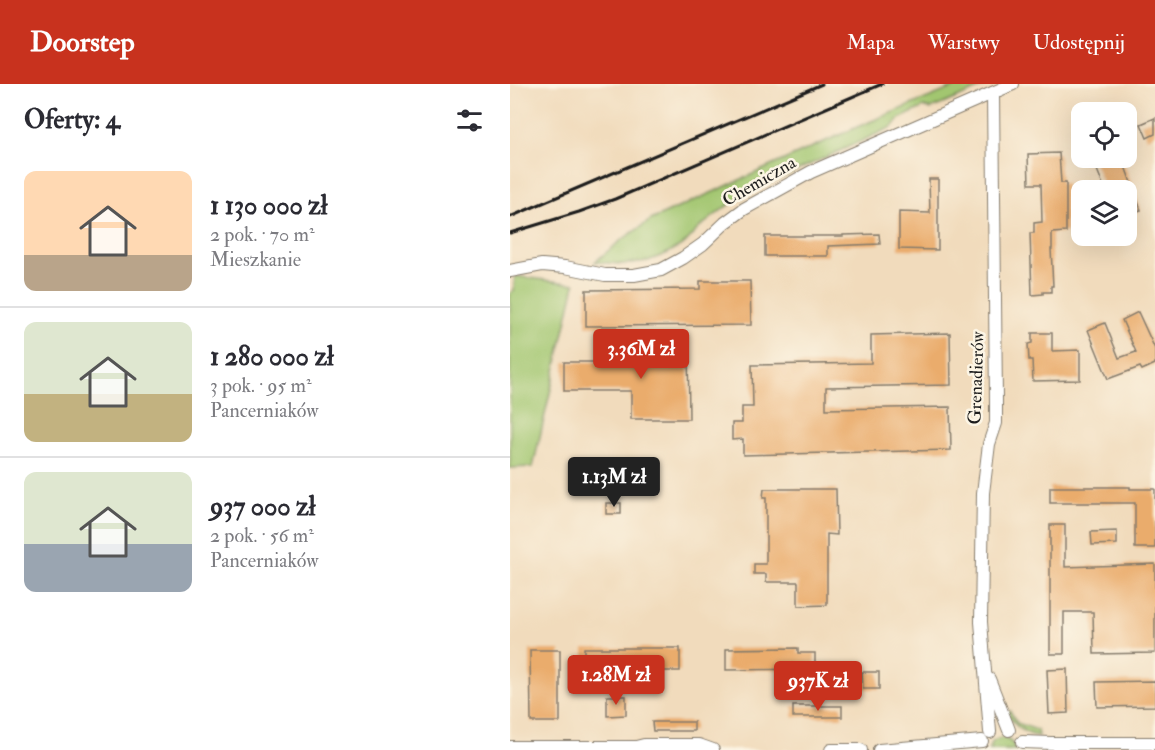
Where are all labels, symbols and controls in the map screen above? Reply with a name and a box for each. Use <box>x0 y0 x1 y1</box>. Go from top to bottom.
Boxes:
text: Doorstep <box>30 25 135 60</box>
text: Mapa <box>847 29 895 56</box>
text: Warstwy <box>928 29 1000 56</box>
text: Udostępnij <box>1033 29 1125 56</box>
map controls <box>1071 102 1137 246</box>
button: locate <box>1071 102 1137 168</box>
text: Oferty: 4 <box>24 104 120 136</box>
icon: filters <box>453 104 486 137</box>
street label: Chemiczna <box>718 151 801 212</box>
button: layers <box>1071 180 1137 246</box>
text: 1 130 000 zł <box>210 190 328 222</box>
icon: home <box>72 195 144 267</box>
text: 2 pok. · 70 m² <box>210 222 315 247</box>
text: Mieszkanie <box>210 247 301 272</box>
pin: 3.36M zł <box>579 329 703 380</box>
street label: Grenadierów <box>963 330 990 425</box>
text: 3.36M zł <box>607 336 675 361</box>
text: 1 280 000 zł <box>210 341 334 373</box>
icon: home <box>72 346 144 418</box>
text: 3 pok. · 95 m² <box>210 373 312 398</box>
text: Pancerniaków <box>210 398 319 423</box>
pin: 1.13M zł <box>552 457 676 508</box>
text: 1.13M zł <box>582 464 646 489</box>
text: 937 000 zł <box>210 491 315 523</box>
icon: home <box>72 496 144 568</box>
text: 2 pok. · 56 m² <box>210 523 314 548</box>
text: Pancerniaków <box>210 548 319 573</box>
pin: 1.28M zł <box>554 655 678 706</box>
pin: 937K zł <box>763 661 873 712</box>
text: 1.28M zł <box>582 662 650 687</box>
text: 937K zł <box>788 668 848 693</box>

